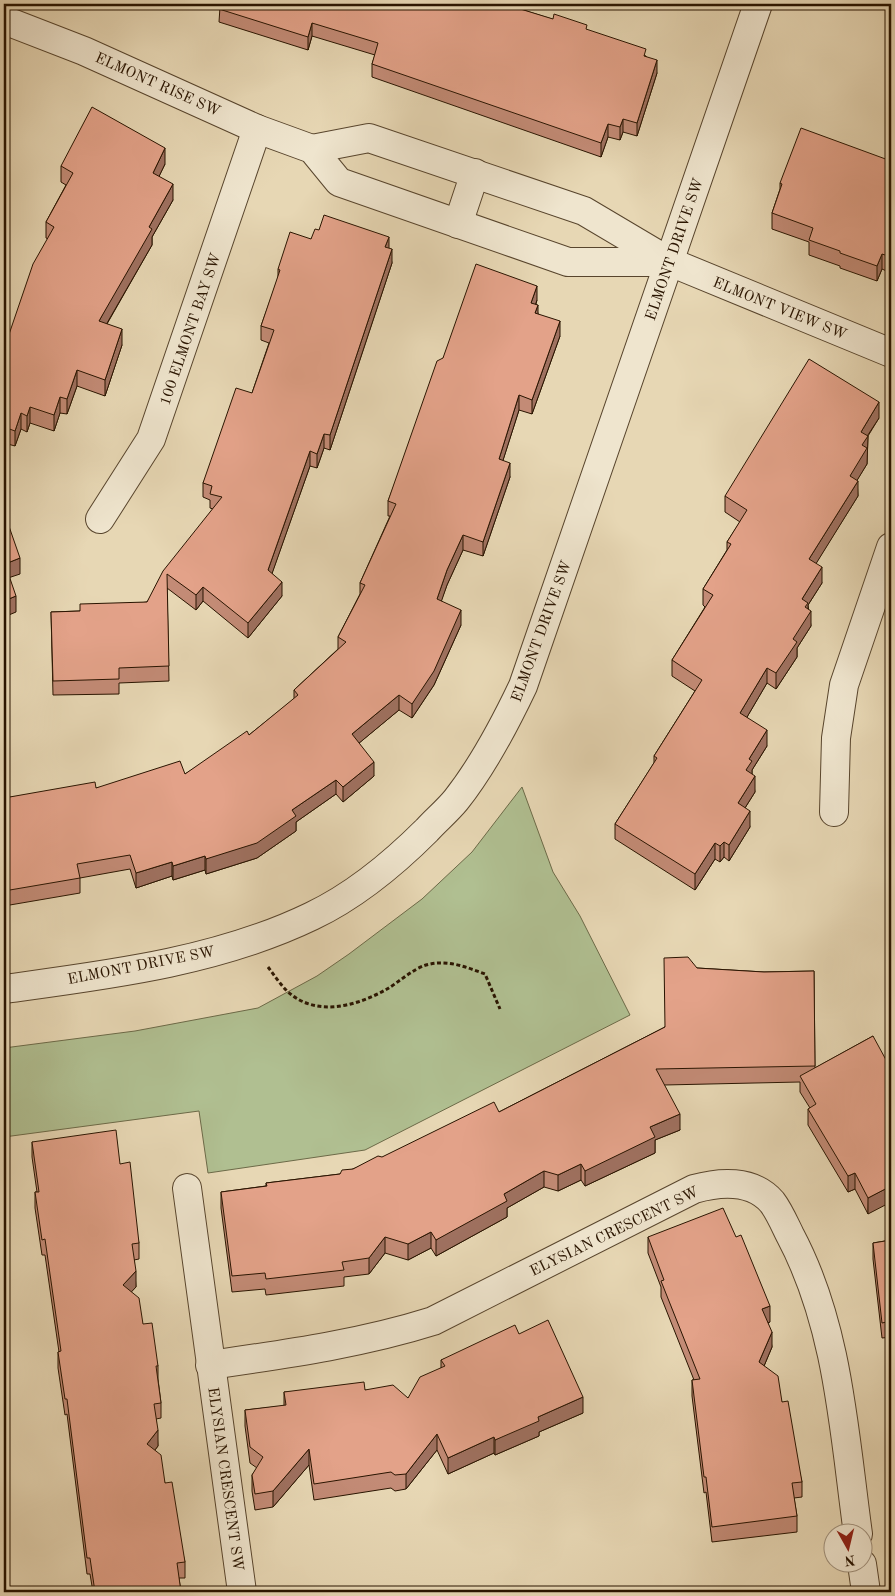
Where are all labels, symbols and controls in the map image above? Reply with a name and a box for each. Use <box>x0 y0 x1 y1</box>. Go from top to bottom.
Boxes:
street label: ELMONT RISE SW <box>92 51 222 120</box>
street label: ELMONT DRIVE SW <box>644 176 707 323</box>
street label: 100 ELMONT BAY SW <box>158 251 225 408</box>
street label: ELMONT VIEW SW <box>710 276 849 343</box>
street label: ELMONT DRIVE SW <box>510 559 575 704</box>
street label: ELMONT DRIVE SW <box>66 945 216 988</box>
street label: ELYSIAN CRESCENT SW <box>528 1185 701 1280</box>
street label: ELYSIAN CRESCENT SW <box>204 1386 245 1572</box>
north arrow <box>822 1524 872 1574</box>
text: N <box>843 1552 856 1568</box>

